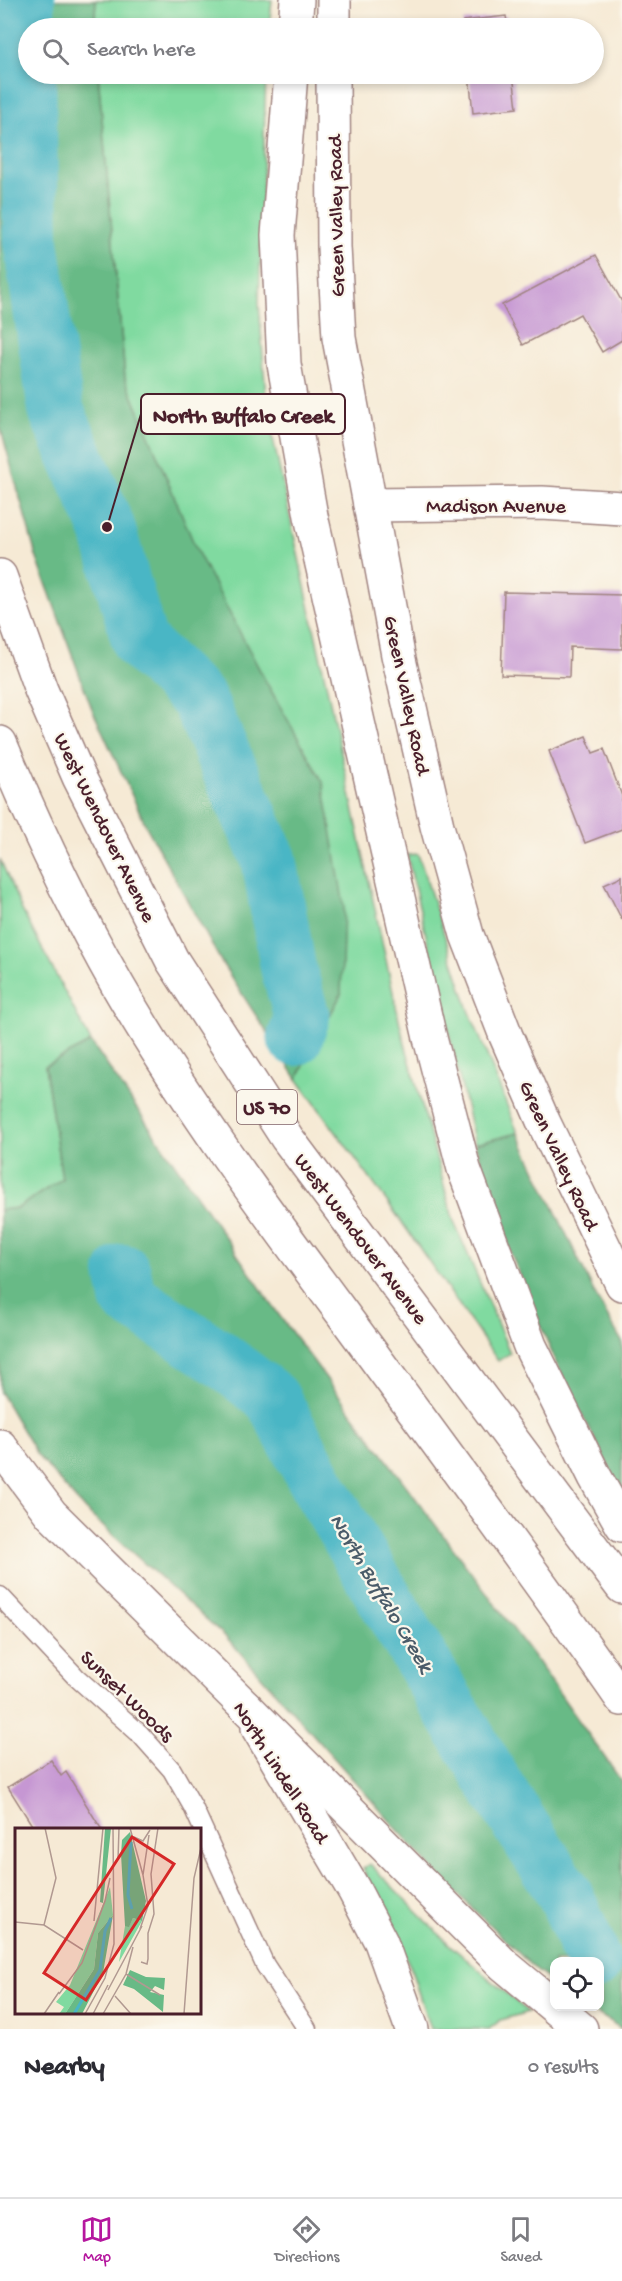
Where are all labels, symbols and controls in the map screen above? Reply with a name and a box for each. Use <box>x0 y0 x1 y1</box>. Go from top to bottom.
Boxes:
search box <box>18 18 604 84</box>
icon: search <box>39 35 72 68</box>
text: Search here <box>87 38 195 64</box>
street label: Green Valley Road <box>325 133 352 297</box>
callout: North Buffalo Creek <box>141 394 345 434</box>
text: North Buffalo Creek <box>153 405 335 431</box>
street label: Madison Avenue <box>426 496 567 521</box>
street label: Green Valley Road <box>376 614 434 779</box>
street label: West Wendover Avenue <box>46 730 160 928</box>
street label: Green Valley Road <box>511 1078 603 1237</box>
road number: US 70 <box>237 1090 297 1124</box>
street label: West Wendover Avenue <box>287 1150 432 1331</box>
water label: North Buffalo Creek <box>322 1510 438 1680</box>
street label: Sunset Woods <box>73 1646 179 1750</box>
street label: North Lindell Road <box>225 1698 334 1851</box>
inset map <box>15 1828 201 2014</box>
map controls <box>550 1957 604 2011</box>
button: locate <box>550 1957 604 2011</box>
text: Nearby <box>24 2053 105 2084</box>
text: 0 results <box>528 2057 598 2080</box>
tab: Map <box>80 2213 113 2268</box>
tab: Directions <box>274 2213 340 2268</box>
tab: Saved <box>500 2213 541 2268</box>

